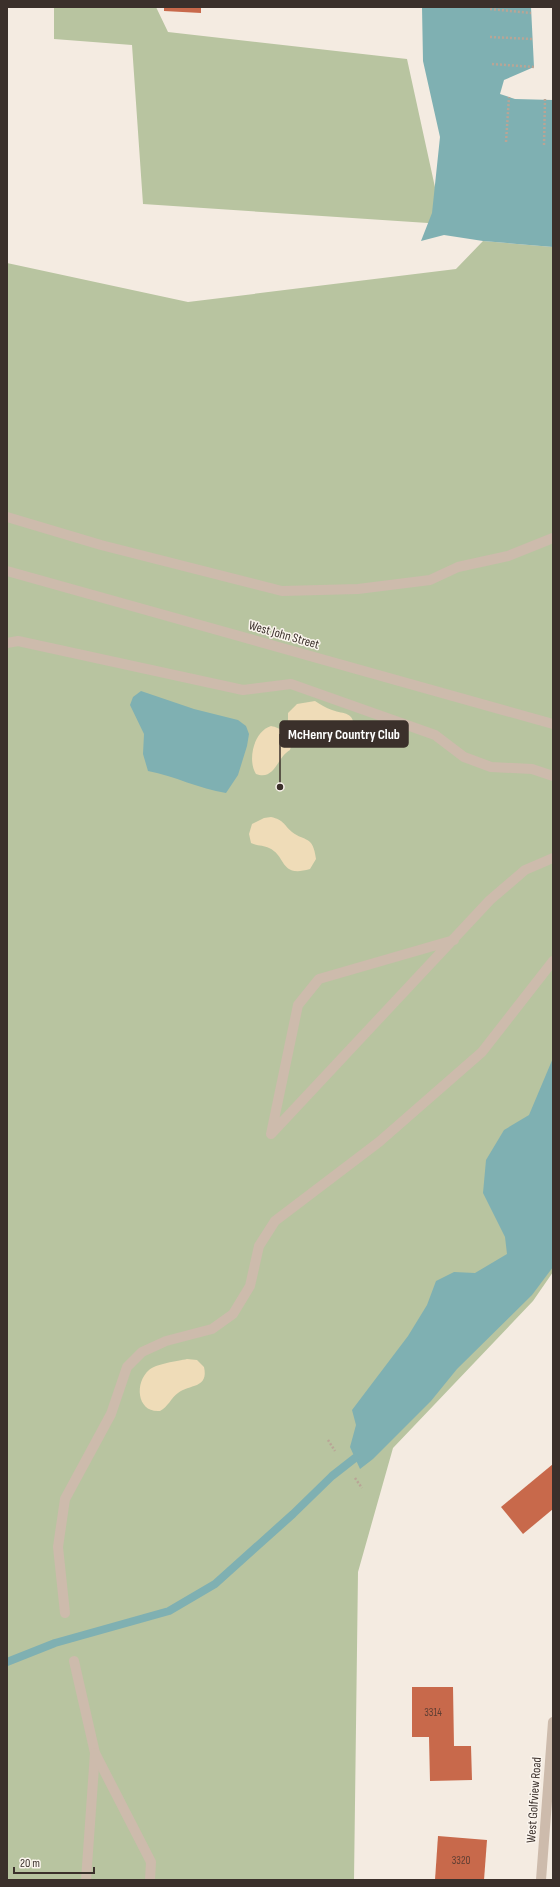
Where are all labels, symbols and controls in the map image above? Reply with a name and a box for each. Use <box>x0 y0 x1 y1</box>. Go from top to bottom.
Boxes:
street label: West John Street <box>247 617 321 653</box>
callout: McHenry Country Club <box>280 721 408 747</box>
text: McHenry Country Club <box>288 726 400 743</box>
house number: 3314 <box>424 1706 442 1719</box>
street label: West Golfview Road <box>523 1757 545 1843</box>
scale bar <box>14 1849 94 1875</box>
house number: 3320 <box>452 1854 470 1867</box>
text: 20 m <box>20 1856 40 1871</box>

